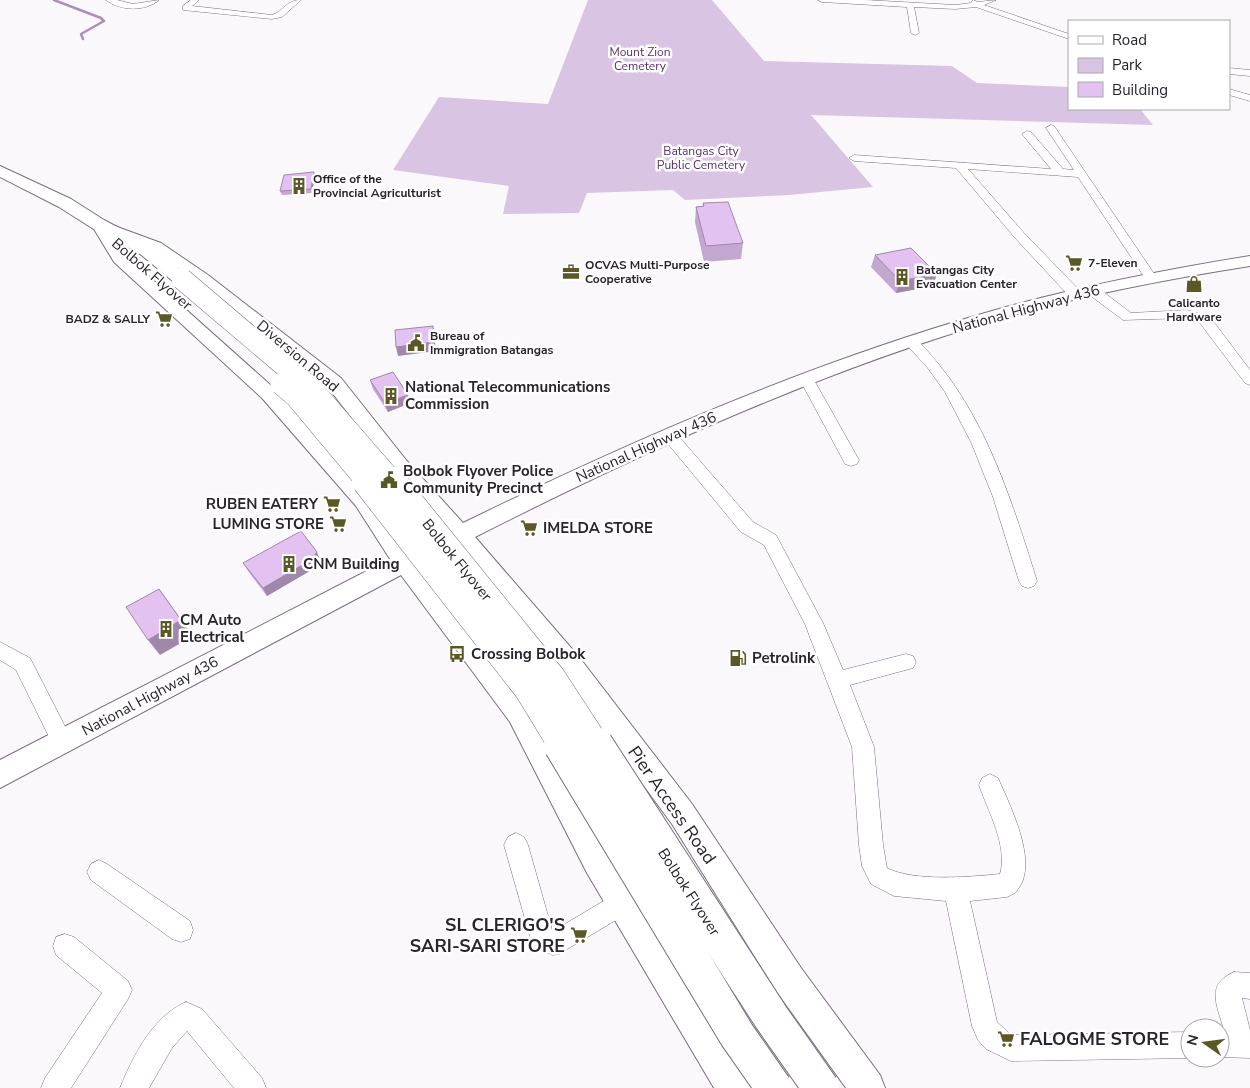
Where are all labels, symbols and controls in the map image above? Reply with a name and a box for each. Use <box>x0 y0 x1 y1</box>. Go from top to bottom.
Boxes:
legend <box>1068 20 1230 110</box>
text: Road <box>1112 30 1147 50</box>
park label: Mount Zion Cemetery <box>609 44 671 74</box>
text: Park <box>1112 55 1142 75</box>
text: Building <box>1112 80 1168 100</box>
park label: Batangas City Public Cemetery <box>657 143 746 173</box>
place label: Office of the Provincial Agriculturist <box>313 171 441 201</box>
building icon: Office of the Provincial Agriculturist <box>289 176 309 196</box>
street label: Bolbok Flyover <box>107 233 197 315</box>
supermarket icon: 7-Eleven <box>1064 253 1084 273</box>
place label: 7-Eleven <box>1088 255 1137 271</box>
place label: OCVAS Multi-Purpose Cooperative <box>585 257 710 287</box>
office icon: OCVAS Multi-Purpose Cooperative <box>561 262 581 282</box>
place label: Batangas City Evacuation Center <box>916 262 1017 292</box>
building icon: Batangas City Evacuation Center <box>892 267 912 287</box>
shop icon: Calicanto Hardware <box>1184 274 1204 294</box>
street label: National Highway 436 <box>950 280 1102 338</box>
place label: Calicanto Hardware <box>1166 295 1222 325</box>
supermarket icon: BADZ & SALLY <box>154 309 174 329</box>
place label: BADZ & SALLY <box>66 311 151 327</box>
street label: Diversion Road <box>253 316 343 396</box>
place label: Bureau of Immigration Batangas <box>430 328 554 358</box>
public building icon: Bureau of Immigration Batangas <box>406 333 426 353</box>
place label: National Telecommunications Commission <box>405 377 610 414</box>
building icon: National Telecommunications Commission <box>381 386 401 406</box>
street label: National Highway 436 <box>573 407 719 487</box>
place label: Bolbok Flyover Police Community Precinct <box>403 461 553 498</box>
public building icon: Bolbok Flyover Police Community Precinct <box>379 470 399 490</box>
place label: RUBEN EATERY <box>206 494 319 514</box>
supermarket icon: RUBEN EATERY <box>322 494 342 514</box>
place label: LUMING STORE <box>212 514 324 534</box>
supermarket icon: LUMING STORE <box>328 514 348 534</box>
street label: Bolbok Flyover <box>418 515 497 606</box>
supermarket icon: IMELDA STORE <box>519 518 539 538</box>
place label: IMELDA STORE <box>543 518 653 538</box>
building icon: CNM Building <box>279 554 299 574</box>
place label: CNM Building <box>303 554 400 574</box>
place label: CM Auto Electrical <box>180 610 245 647</box>
building icon: CM Auto Electrical <box>156 619 176 639</box>
bus stop icon: Crossing Bolbok <box>447 644 467 664</box>
place label: Crossing Bolbok <box>471 644 586 664</box>
fuel station icon: Petrolink <box>728 648 748 668</box>
place label: Petrolink <box>752 648 816 668</box>
street label: National Highway 436 <box>78 652 222 740</box>
street label: Pier Access Road <box>622 741 722 869</box>
street label: Bolbok Flyover <box>653 844 725 940</box>
place label: SL CLERIGO'S SARI-SARI STORE <box>410 913 565 958</box>
supermarket icon: SL CLERIGO'S SARI-SARI STORE <box>569 925 589 945</box>
north arrow <box>1180 1018 1230 1068</box>
place label: FALOGME STORE <box>1020 1027 1169 1051</box>
supermarket icon: FALOGME STORE <box>996 1029 1016 1049</box>
text: N <box>1182 1033 1203 1047</box>

